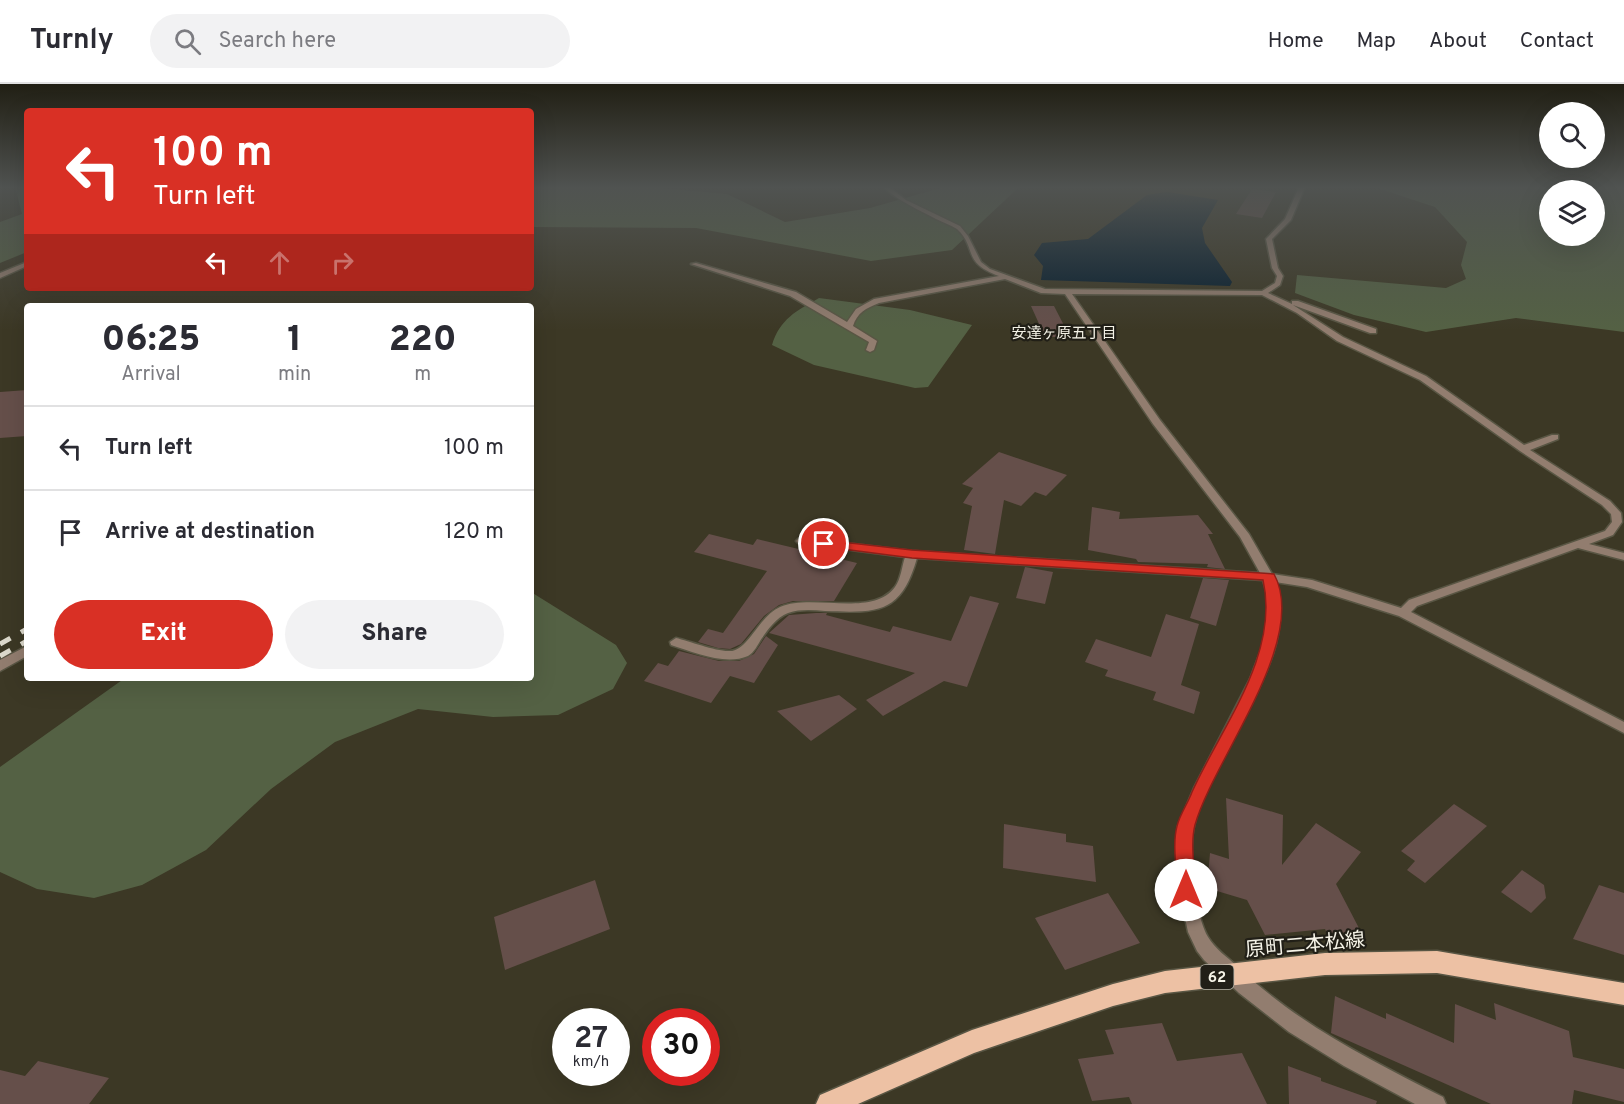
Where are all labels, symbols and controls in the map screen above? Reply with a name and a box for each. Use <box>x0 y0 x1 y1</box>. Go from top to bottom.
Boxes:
search box <box>150 14 570 68</box>
text: Turnly <box>30 23 114 59</box>
icon: search <box>171 25 204 58</box>
text: Search here <box>219 28 336 55</box>
text: Home <box>1268 28 1324 55</box>
text: Map <box>1357 28 1396 55</box>
text: About <box>1429 28 1487 55</box>
text: Contact <box>1520 28 1594 55</box>
map controls <box>1539 102 1605 246</box>
button: search <box>1539 102 1605 168</box>
text: 100 m <box>153 128 272 181</box>
icon: left <box>54 132 132 210</box>
text: Turn left <box>153 180 255 214</box>
button: layers <box>1539 180 1605 246</box>
icon: left <box>200 246 233 279</box>
icon: ahead <box>263 246 296 279</box>
icon: right <box>326 246 359 279</box>
text: 06:25 <box>101 318 200 364</box>
text: 1 <box>287 318 302 364</box>
text: 220 <box>389 318 457 364</box>
district label: 安達ヶ原五丁目 <box>1011 325 1117 344</box>
text: Arrival <box>121 362 181 388</box>
text: min <box>278 362 311 388</box>
text: m <box>414 362 431 388</box>
icon: left <box>54 432 87 465</box>
text: Turn left <box>105 435 193 462</box>
text: 100 m <box>444 435 504 462</box>
icon: arrive <box>54 516 87 549</box>
pin <box>798 518 849 569</box>
text: Arrive at destination <box>105 519 315 546</box>
text: 120 m <box>444 519 504 546</box>
icon: arrive <box>807 527 840 560</box>
button: Exit <box>54 600 273 669</box>
button: Share <box>285 600 504 669</box>
position arrow <box>1154 858 1218 922</box>
street label: 原町二本松線 <box>1244 928 1366 964</box>
road number: 62 <box>1200 965 1234 989</box>
speed limit sign: 30 <box>642 1008 720 1086</box>
text: 27 <box>574 1021 608 1058</box>
text: km/h <box>573 1053 609 1072</box>

